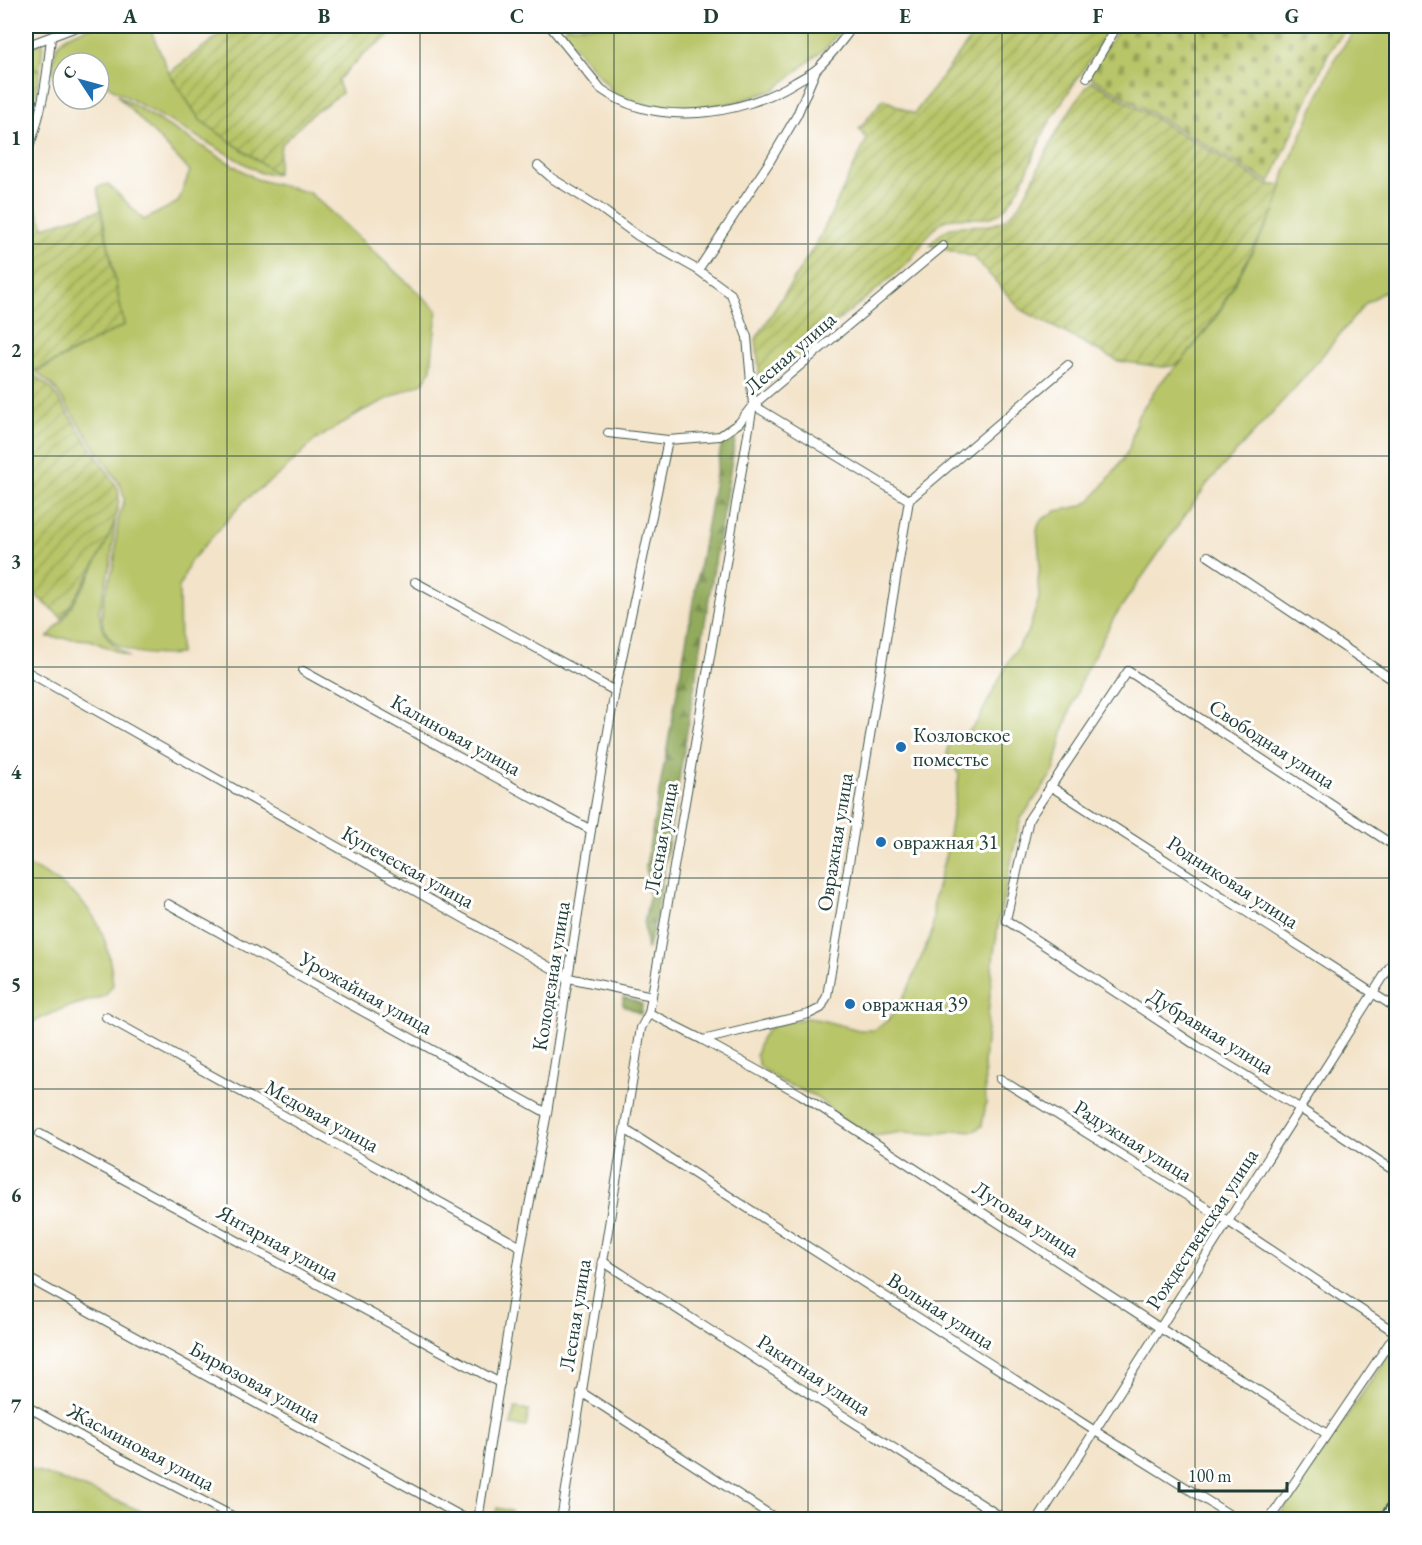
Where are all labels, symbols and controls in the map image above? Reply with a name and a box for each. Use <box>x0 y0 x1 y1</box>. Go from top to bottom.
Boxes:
text: A <box>122 3 138 29</box>
text: B <box>318 3 330 29</box>
text: C <box>510 3 524 29</box>
text: D <box>703 3 719 29</box>
text: E <box>899 3 911 29</box>
text: F <box>1093 3 1104 29</box>
text: G <box>1285 3 1299 29</box>
north arrow <box>51 51 111 111</box>
text: С <box>57 62 81 83</box>
text: 1 <box>11 125 21 151</box>
street label: Лесная улица <box>738 305 842 400</box>
text: 2 <box>11 337 22 363</box>
text: 3 <box>11 548 21 574</box>
street label: Калиновая улица <box>386 688 527 782</box>
street label: Свободная улица <box>1204 693 1341 795</box>
place label: Козловское поместье <box>913 721 1010 772</box>
marker: Козловское поместье <box>894 740 908 754</box>
text: 4 <box>11 759 22 785</box>
street label: Овражная улица <box>810 770 859 913</box>
street label: Лесная улица <box>637 779 684 896</box>
street label: Купеческая улица <box>337 819 480 914</box>
place label: овражная 31 <box>893 828 999 855</box>
street label: Родниковая улица <box>1162 829 1305 935</box>
marker: овражная 31 <box>874 835 888 849</box>
street label: Колодезная улица <box>525 899 576 1053</box>
street label: Урожайная улица <box>294 944 438 1041</box>
text: 5 <box>11 971 21 997</box>
street label: Дубравная улица <box>1143 981 1280 1080</box>
place label: овражная 39 <box>862 990 968 1017</box>
marker: овражная 39 <box>843 997 857 1011</box>
street label: Медовая улица <box>260 1073 385 1158</box>
street label: Радужная улица <box>1069 1094 1198 1188</box>
street label: Рождественская улица <box>1139 1143 1264 1314</box>
street label: Луговая улица <box>968 1174 1085 1263</box>
text: 6 <box>11 1182 22 1208</box>
street label: Янтарная улица <box>212 1198 344 1287</box>
street label: Лесная улица <box>552 1256 597 1373</box>
street label: Вольная улица <box>883 1266 1000 1356</box>
street label: Ракитная улица <box>752 1328 877 1422</box>
street label: Бирюзовая улица <box>185 1334 326 1429</box>
text: 7 <box>11 1393 22 1419</box>
street label: Жасминовая улица <box>62 1396 220 1497</box>
scale bar <box>1179 1455 1287 1493</box>
text: 100 m <box>1188 1464 1232 1487</box>

